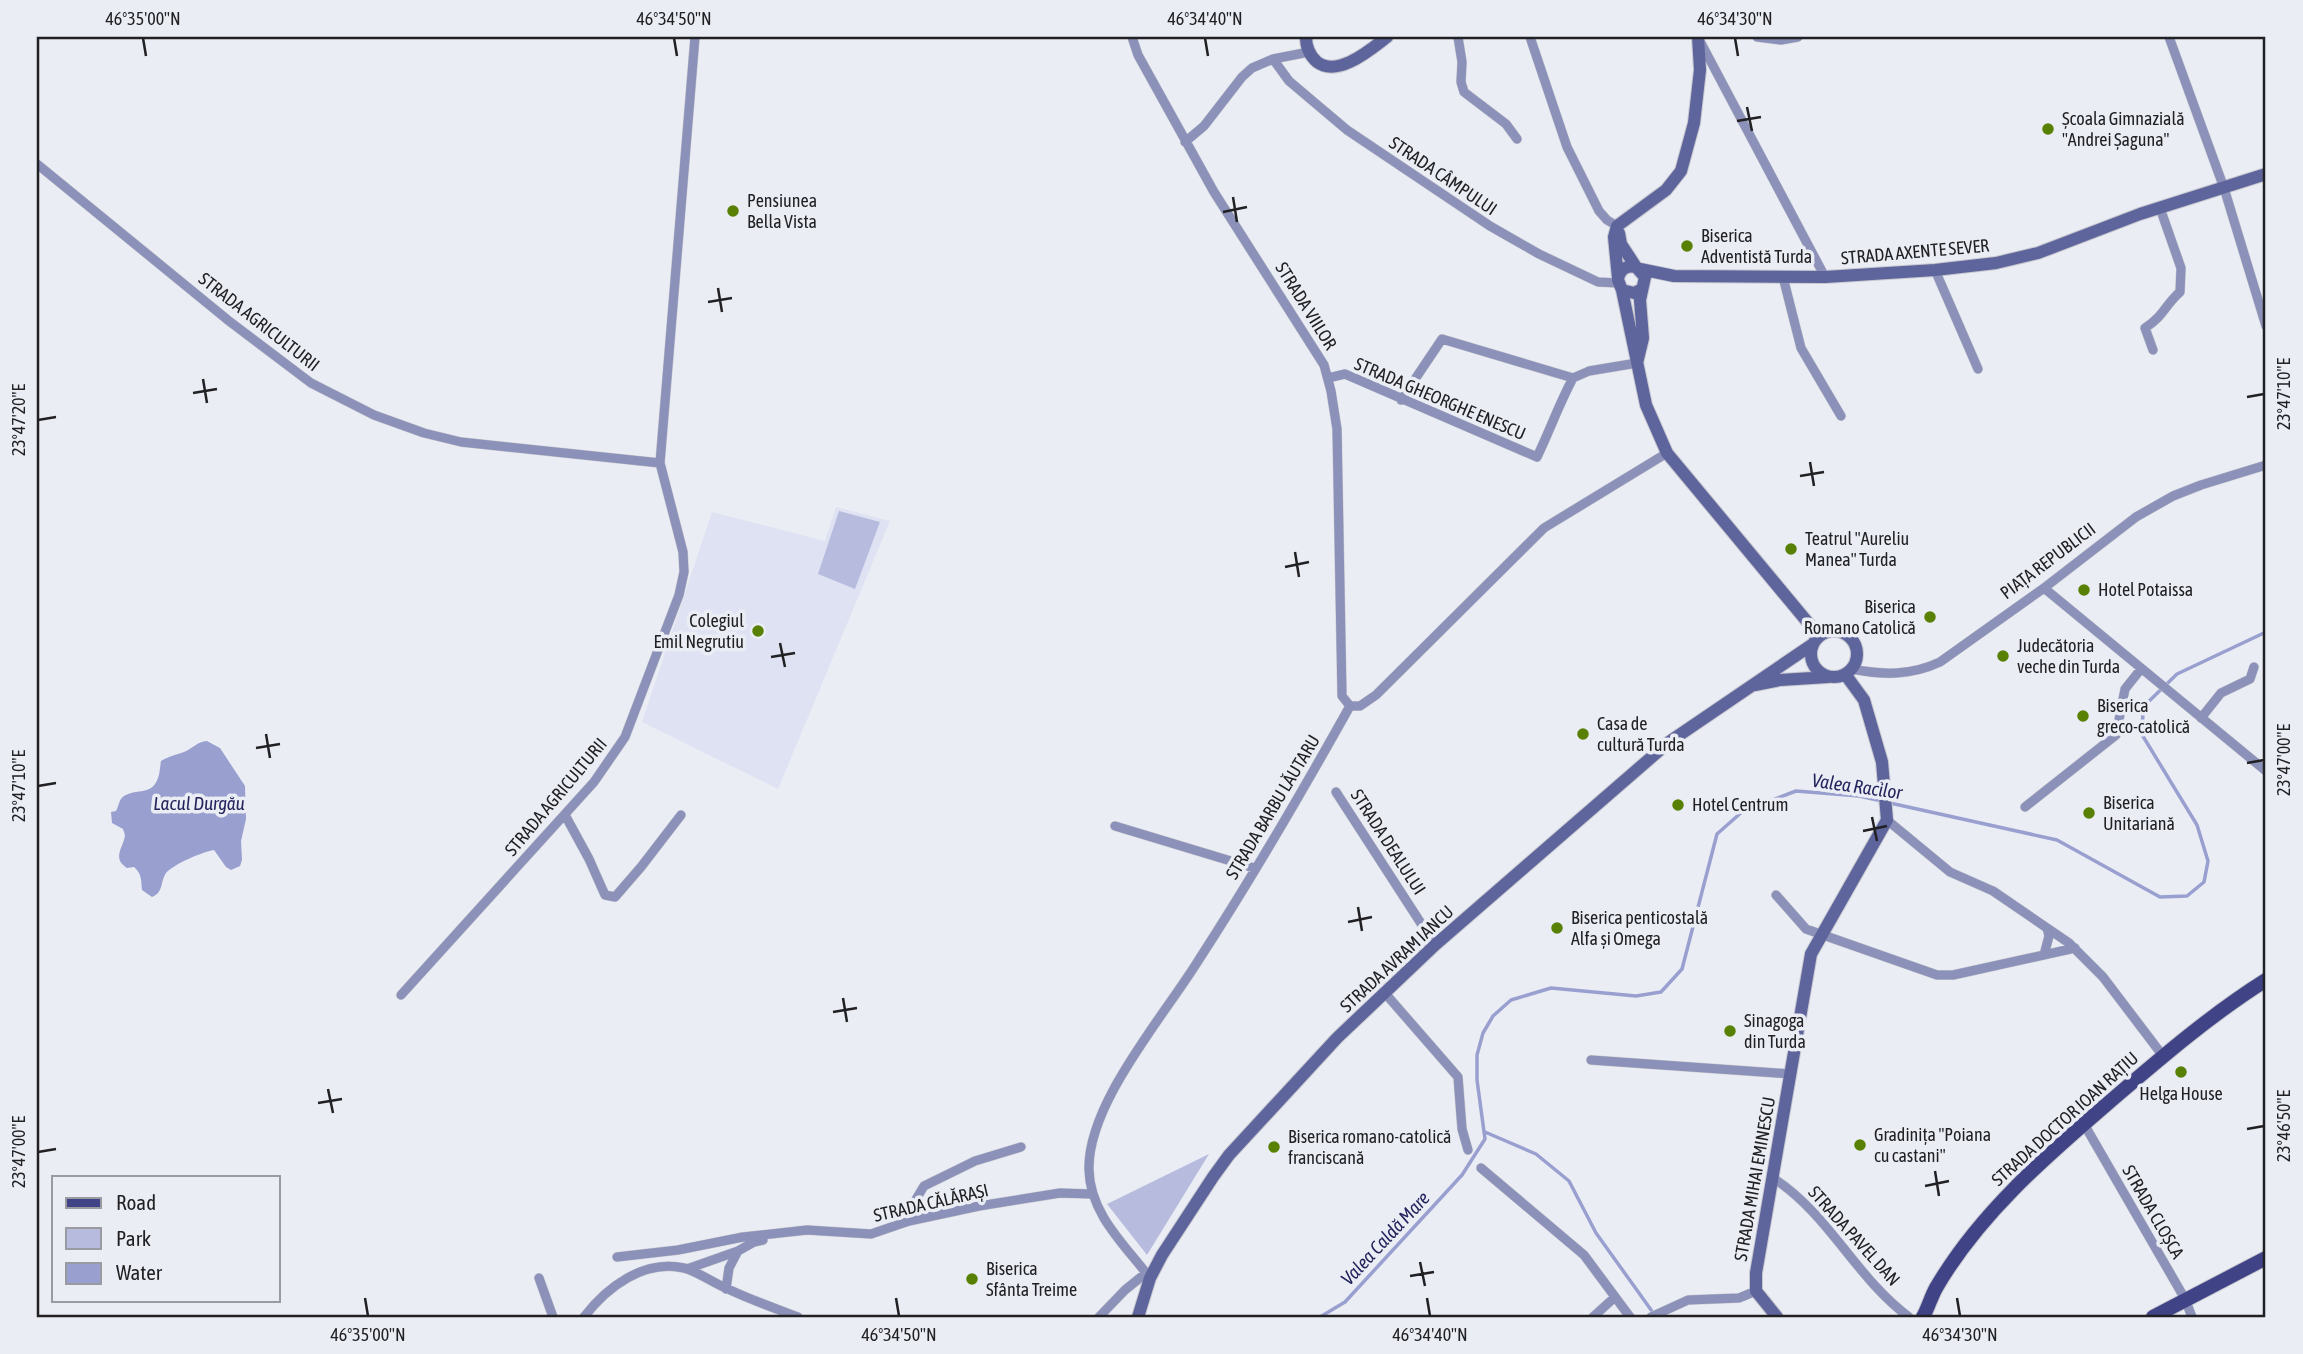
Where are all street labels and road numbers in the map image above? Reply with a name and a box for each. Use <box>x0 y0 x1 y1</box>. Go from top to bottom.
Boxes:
street label: STRADA CÂMPULUI <box>1385 132 1501 219</box>
street label: STRADA AXENTE SEVER <box>1840 235 1990 268</box>
street label: STRADA VIILOR <box>1271 258 1341 353</box>
street label: STRADA AGRICULTURII <box>195 268 324 375</box>
street label: STRADA GHEORGHE ENESCU <box>1351 353 1529 444</box>
street label: PIAȚA REPUBLICII <box>1996 518 2099 603</box>
street label: STRADA BARBU LĂUTARU <box>1221 731 1324 883</box>
street label: STRADA AGRICULTURII <box>500 733 611 860</box>
street label: STRADA DEALULUI <box>1347 785 1430 898</box>
street label: STRADA AVRAM IANCU <box>1336 901 1458 1016</box>
street label: STRADA DOCTOR IOAN RAȚIU <box>1987 1047 2142 1190</box>
street label: STRADA MIHAI EMINESCU <box>1730 1095 1779 1263</box>
street label: STRADA CLOȘCA <box>2118 1161 2189 1262</box>
street label: STRADA CĂLĂRAȘI <box>871 1179 990 1226</box>
street label: STRADA PAVEL DAN <box>1804 1182 1905 1290</box>

